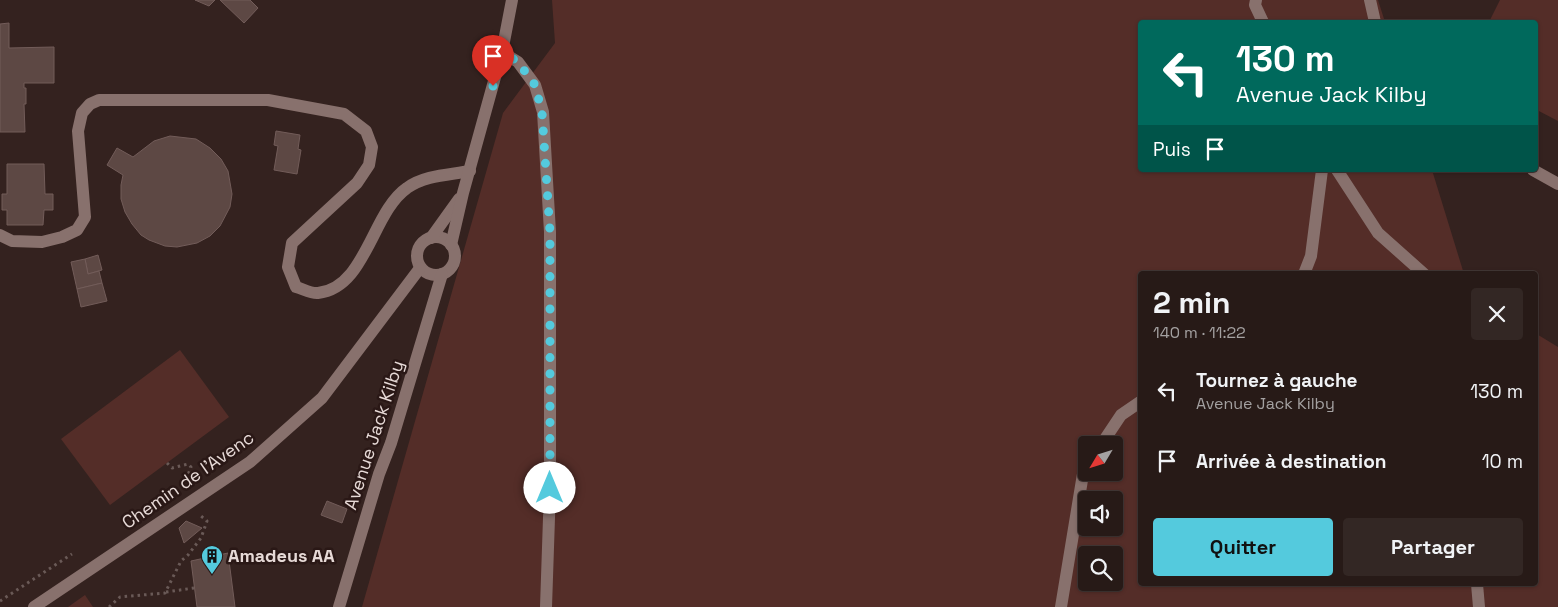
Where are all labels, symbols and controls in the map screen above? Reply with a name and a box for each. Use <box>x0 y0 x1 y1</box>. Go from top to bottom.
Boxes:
pin <box>472 35 514 86</box>
text: 130 m <box>1236 37 1335 81</box>
icon: left <box>1153 40 1218 105</box>
icon: arrive <box>479 42 507 70</box>
text: Avenue Jack Kilby <box>1236 80 1427 108</box>
icon: arrive <box>1201 135 1229 163</box>
text: Puis <box>1153 137 1191 162</box>
text: 2 min <box>1153 283 1231 322</box>
button: close <box>1471 288 1523 340</box>
text: 140 m · 11:22 <box>1153 322 1246 343</box>
street label: Avenue Jack Kilby <box>338 357 409 513</box>
text: Tournez à gauche <box>1196 368 1358 393</box>
icon: left <box>1153 377 1181 405</box>
text: 130 m <box>1470 379 1523 404</box>
text: Avenue Jack Kilby <box>1196 393 1335 414</box>
street label: Chemin de l'Avenc <box>117 425 258 534</box>
north arrow <box>1078 436 1122 481</box>
map controls <box>1078 436 1123 591</box>
icon: arrive <box>1153 447 1181 475</box>
text: Arrivée à destination <box>1196 449 1386 474</box>
text: 10 m <box>1482 449 1523 474</box>
position arrow <box>523 461 575 513</box>
button: sound <box>1078 491 1123 536</box>
button: Quitter <box>1153 518 1333 576</box>
button: Partager <box>1343 518 1523 576</box>
building icon: Amadeus AA <box>200 544 224 575</box>
place label: Amadeus AA <box>228 544 335 567</box>
button: search <box>1078 546 1123 591</box>

